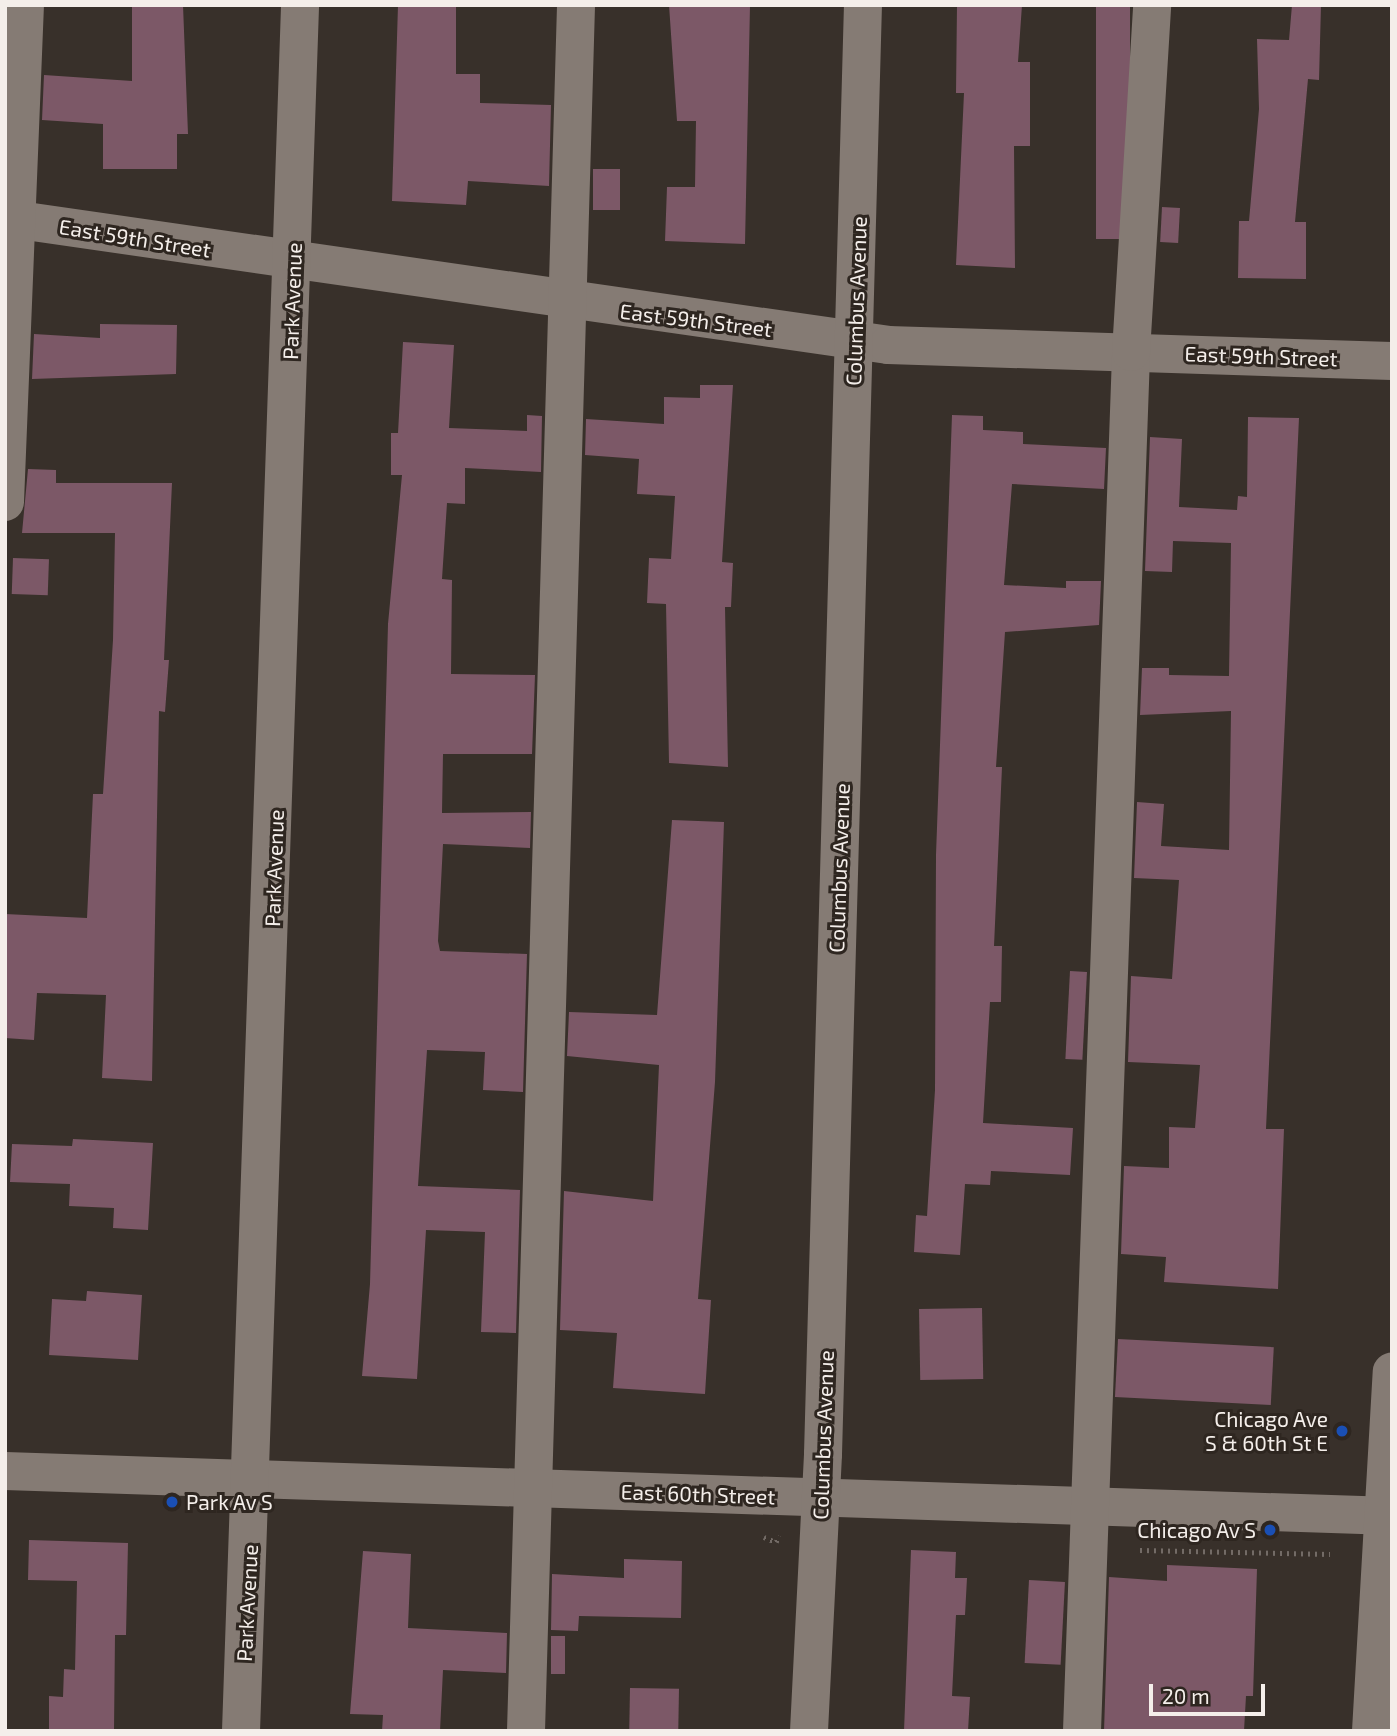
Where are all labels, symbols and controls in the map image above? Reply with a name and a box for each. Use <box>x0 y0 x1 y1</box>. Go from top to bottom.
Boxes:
street label: East 59th Street <box>57 214 213 262</box>
street label: Columbus Avenue <box>840 216 872 386</box>
street label: Park Avenue <box>277 242 307 360</box>
street label: East 59th Street <box>618 298 774 342</box>
street label: East 59th Street <box>1184 341 1338 371</box>
street label: Columbus Avenue <box>823 783 855 953</box>
street label: Park Avenue <box>259 809 289 927</box>
street label: Columbus Avenue <box>807 1350 839 1520</box>
place label: Chicago Ave S & 60th St E <box>1205 1406 1328 1456</box>
marker: Chicago Ave S & 60th St E <box>1334 1423 1350 1439</box>
street label: East 60th Street <box>620 1479 776 1509</box>
place label: Park Av S <box>186 1489 274 1515</box>
marker: Park Av S <box>164 1494 180 1510</box>
place label: Chicago Av S <box>1136 1517 1256 1543</box>
marker: Chicago Av S <box>1262 1522 1278 1538</box>
street label: Park Avenue <box>231 1543 263 1663</box>
scale bar <box>1152 1670 1268 1714</box>
text: 20 m <box>1162 1683 1210 1708</box>

